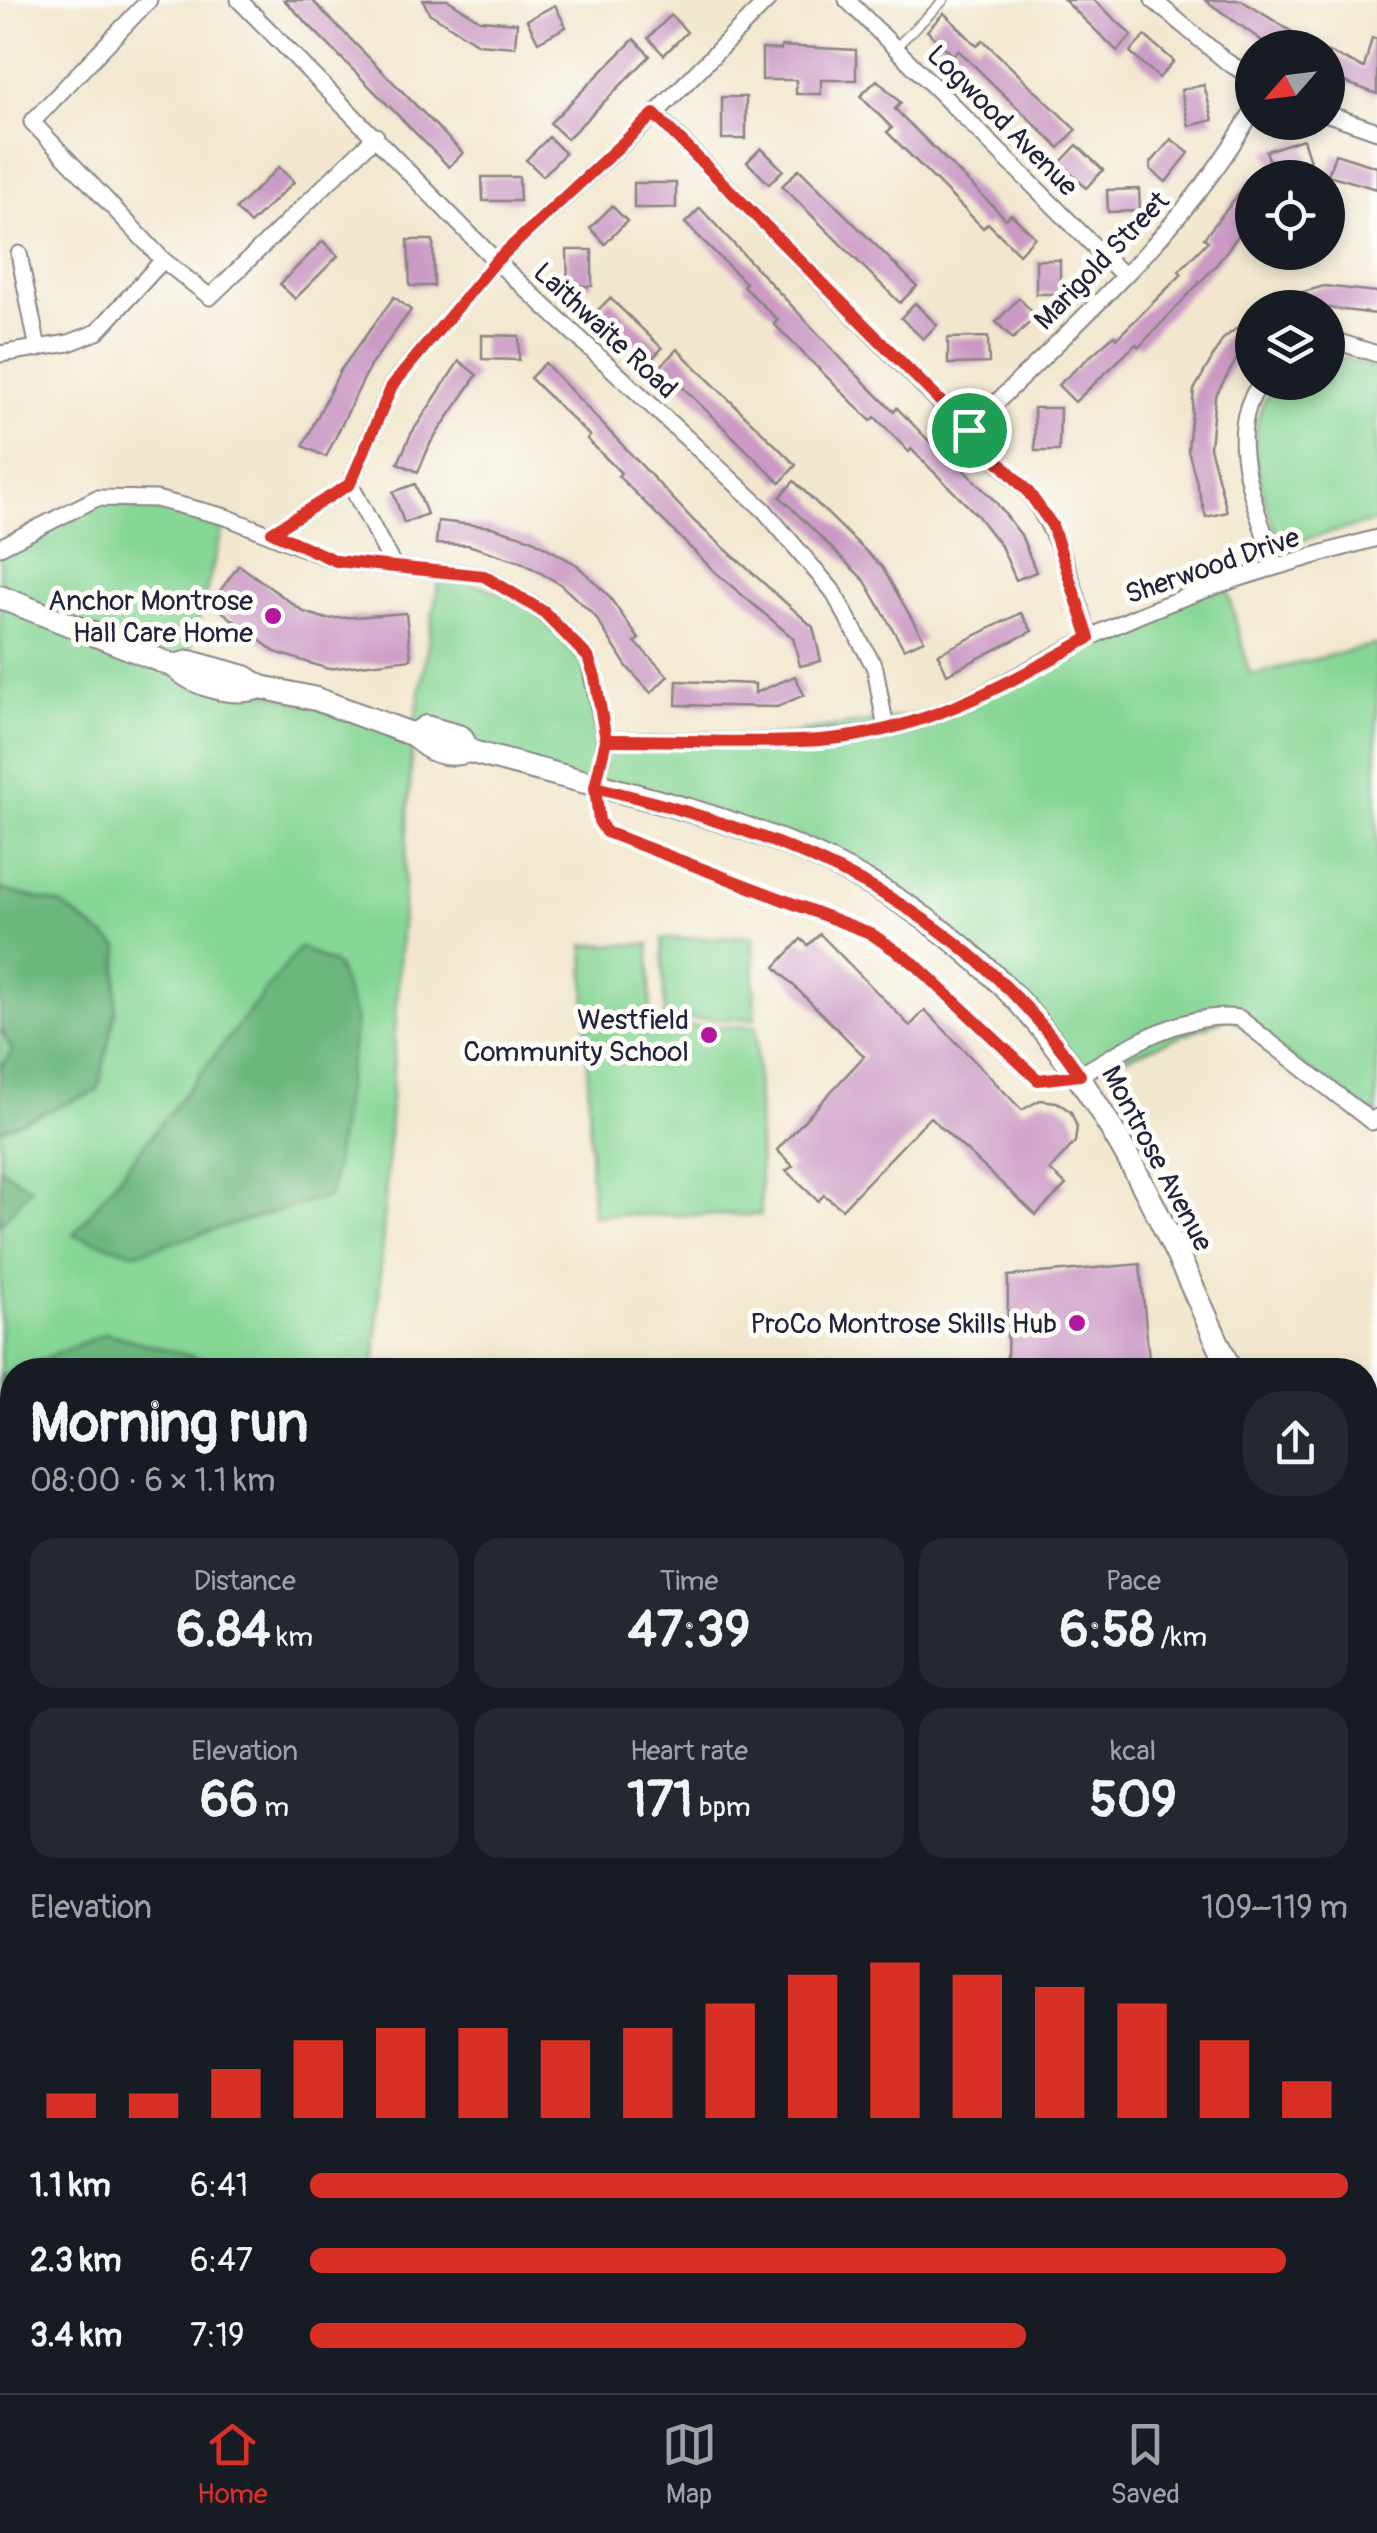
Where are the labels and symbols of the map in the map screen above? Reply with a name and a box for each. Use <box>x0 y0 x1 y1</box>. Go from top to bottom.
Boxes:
north arrow <box>1235 30 1345 140</box>
street label: Logwood Avenue <box>919 38 1085 204</box>
street label: Marigold Street <box>1027 184 1178 338</box>
street label: Laithwaite Road <box>526 255 684 407</box>
pin <box>927 388 1012 473</box>
street label: Sherwood Drive <box>1121 520 1304 613</box>
place label: Anchor Montrose Hall Care Home <box>48 584 253 651</box>
marker: Anchor Montrose Hall Care Home <box>262 605 284 627</box>
place label: Westfield Community School <box>463 1003 689 1070</box>
marker: Westfield Community School <box>698 1024 720 1046</box>
street label: Montrose Avenue <box>1093 1060 1220 1257</box>
place label: ProCo Montrose Skills Hub <box>750 1307 1057 1342</box>
marker: ProCo Montrose Skills Hub <box>1066 1312 1088 1334</box>

